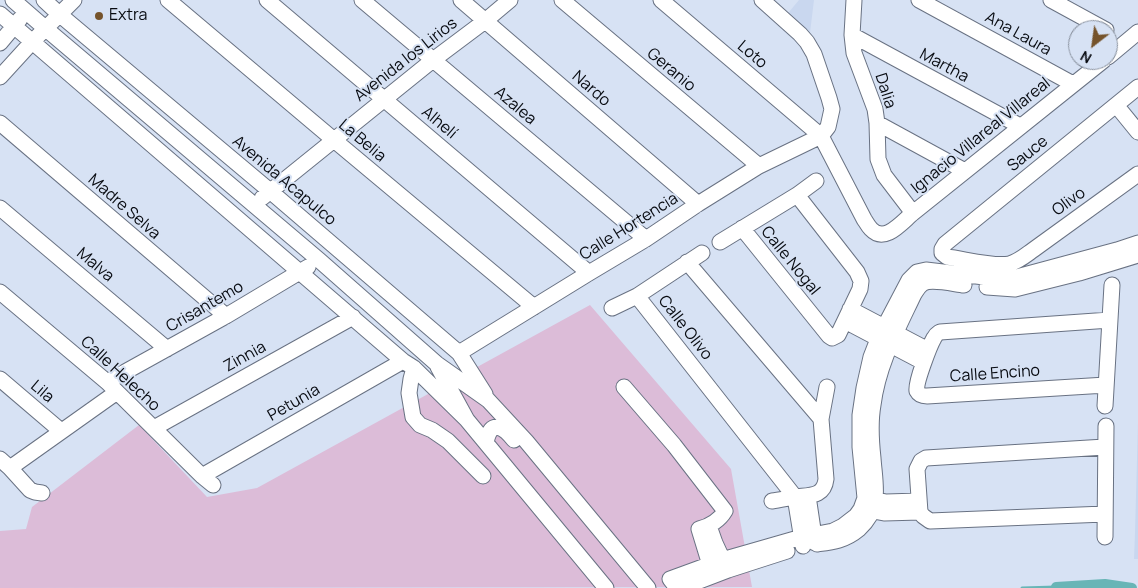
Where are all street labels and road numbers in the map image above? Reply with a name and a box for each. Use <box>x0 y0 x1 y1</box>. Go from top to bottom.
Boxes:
street label: Ana Laura <box>982 8 1054 60</box>
street label: Avenida los Lirios <box>351 14 461 106</box>
street label: Loto <box>733 37 771 73</box>
street label: Geranio <box>643 44 699 96</box>
street label: Martha <box>916 45 972 87</box>
street label: Nardo <box>568 67 614 111</box>
street label: Dalia <box>870 71 900 111</box>
street label: Ignacio Villareal Villareal <box>908 74 1054 198</box>
street label: Azalea <box>490 83 540 129</box>
street label: Alhelí <box>417 103 461 143</box>
street label: La Belia <box>334 116 390 166</box>
street label: Avenida Acapulco <box>228 132 340 230</box>
street label: Sauce <box>1004 132 1052 176</box>
street label: Madre Selva <box>84 170 164 244</box>
street label: Olivo <box>1049 184 1089 220</box>
street label: Calle Hortencia <box>576 189 682 265</box>
street label: Calle Nogal <box>756 223 824 299</box>
street label: Malva <box>73 244 117 286</box>
street label: Crisantemo <box>163 277 247 337</box>
street label: Calle Olivo <box>654 292 716 364</box>
street label: Calle Helecho <box>76 332 164 416</box>
street label: Zinnia <box>221 338 269 376</box>
street label: Calle Encino <box>949 361 1041 387</box>
street label: Lila <box>26 377 58 407</box>
street label: Petunia <box>265 380 323 426</box>

